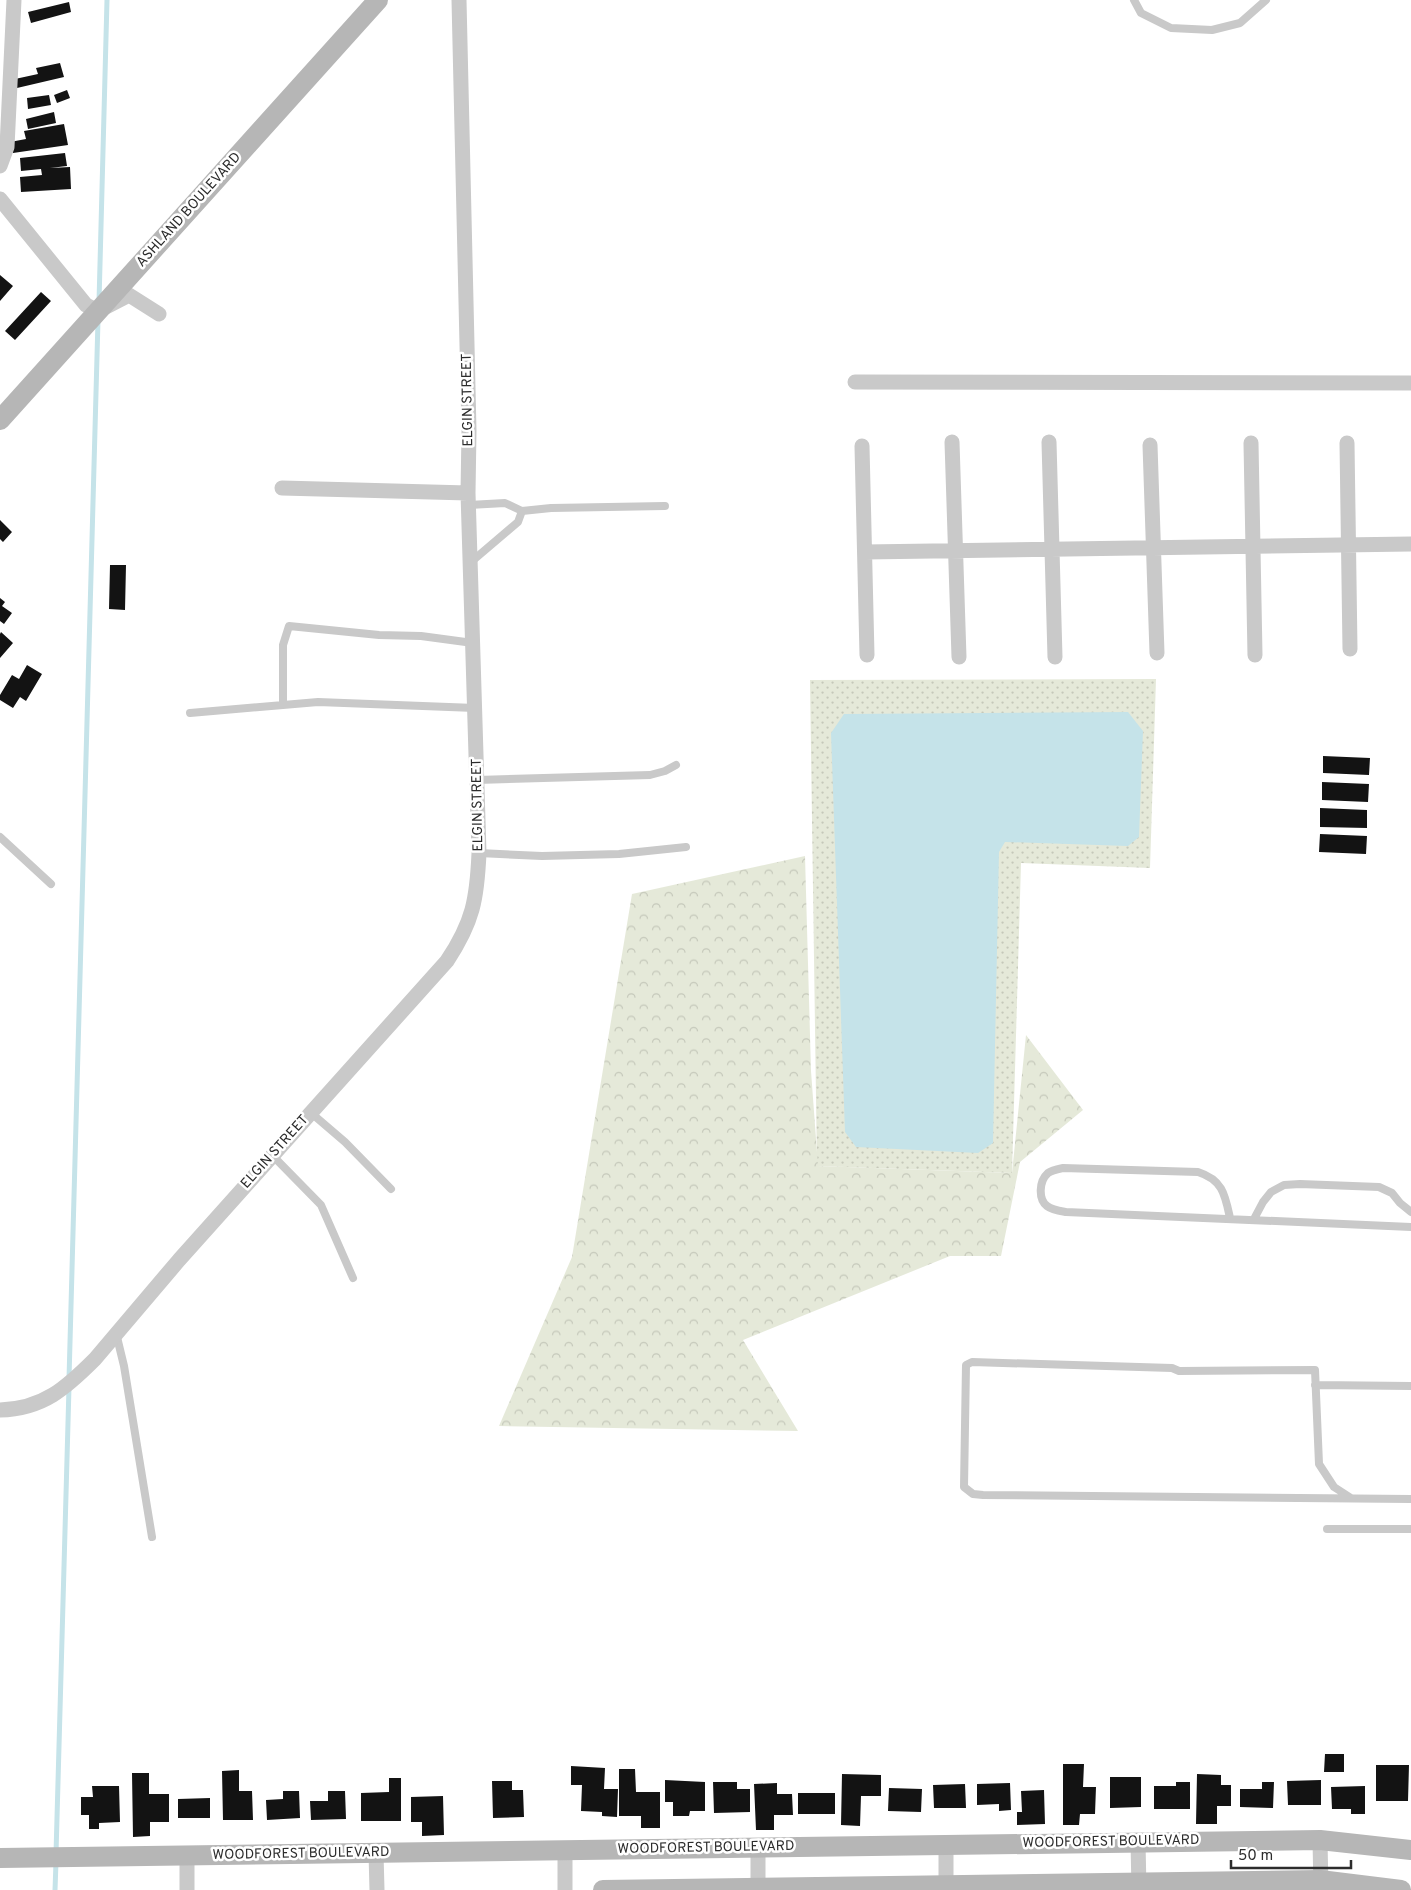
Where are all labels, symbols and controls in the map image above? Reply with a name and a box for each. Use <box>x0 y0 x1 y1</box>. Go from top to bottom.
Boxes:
street label: ASHLAND BOULEVARD <box>133 149 245 271</box>
street label: ELGIN STREET <box>459 353 477 447</box>
street label: ELGIN STREET <box>469 758 487 852</box>
street label: ELGIN STREET <box>238 1112 312 1192</box>
street label: WOODFOREST BOULEVARD <box>1022 1832 1200 1852</box>
street label: WOODFOREST BOULEVARD <box>617 1838 795 1858</box>
scale bar <box>1231 1838 1351 1870</box>
street label: WOODFOREST BOULEVARD <box>212 1844 390 1864</box>
text: 50 m <box>1238 1847 1273 1866</box>

